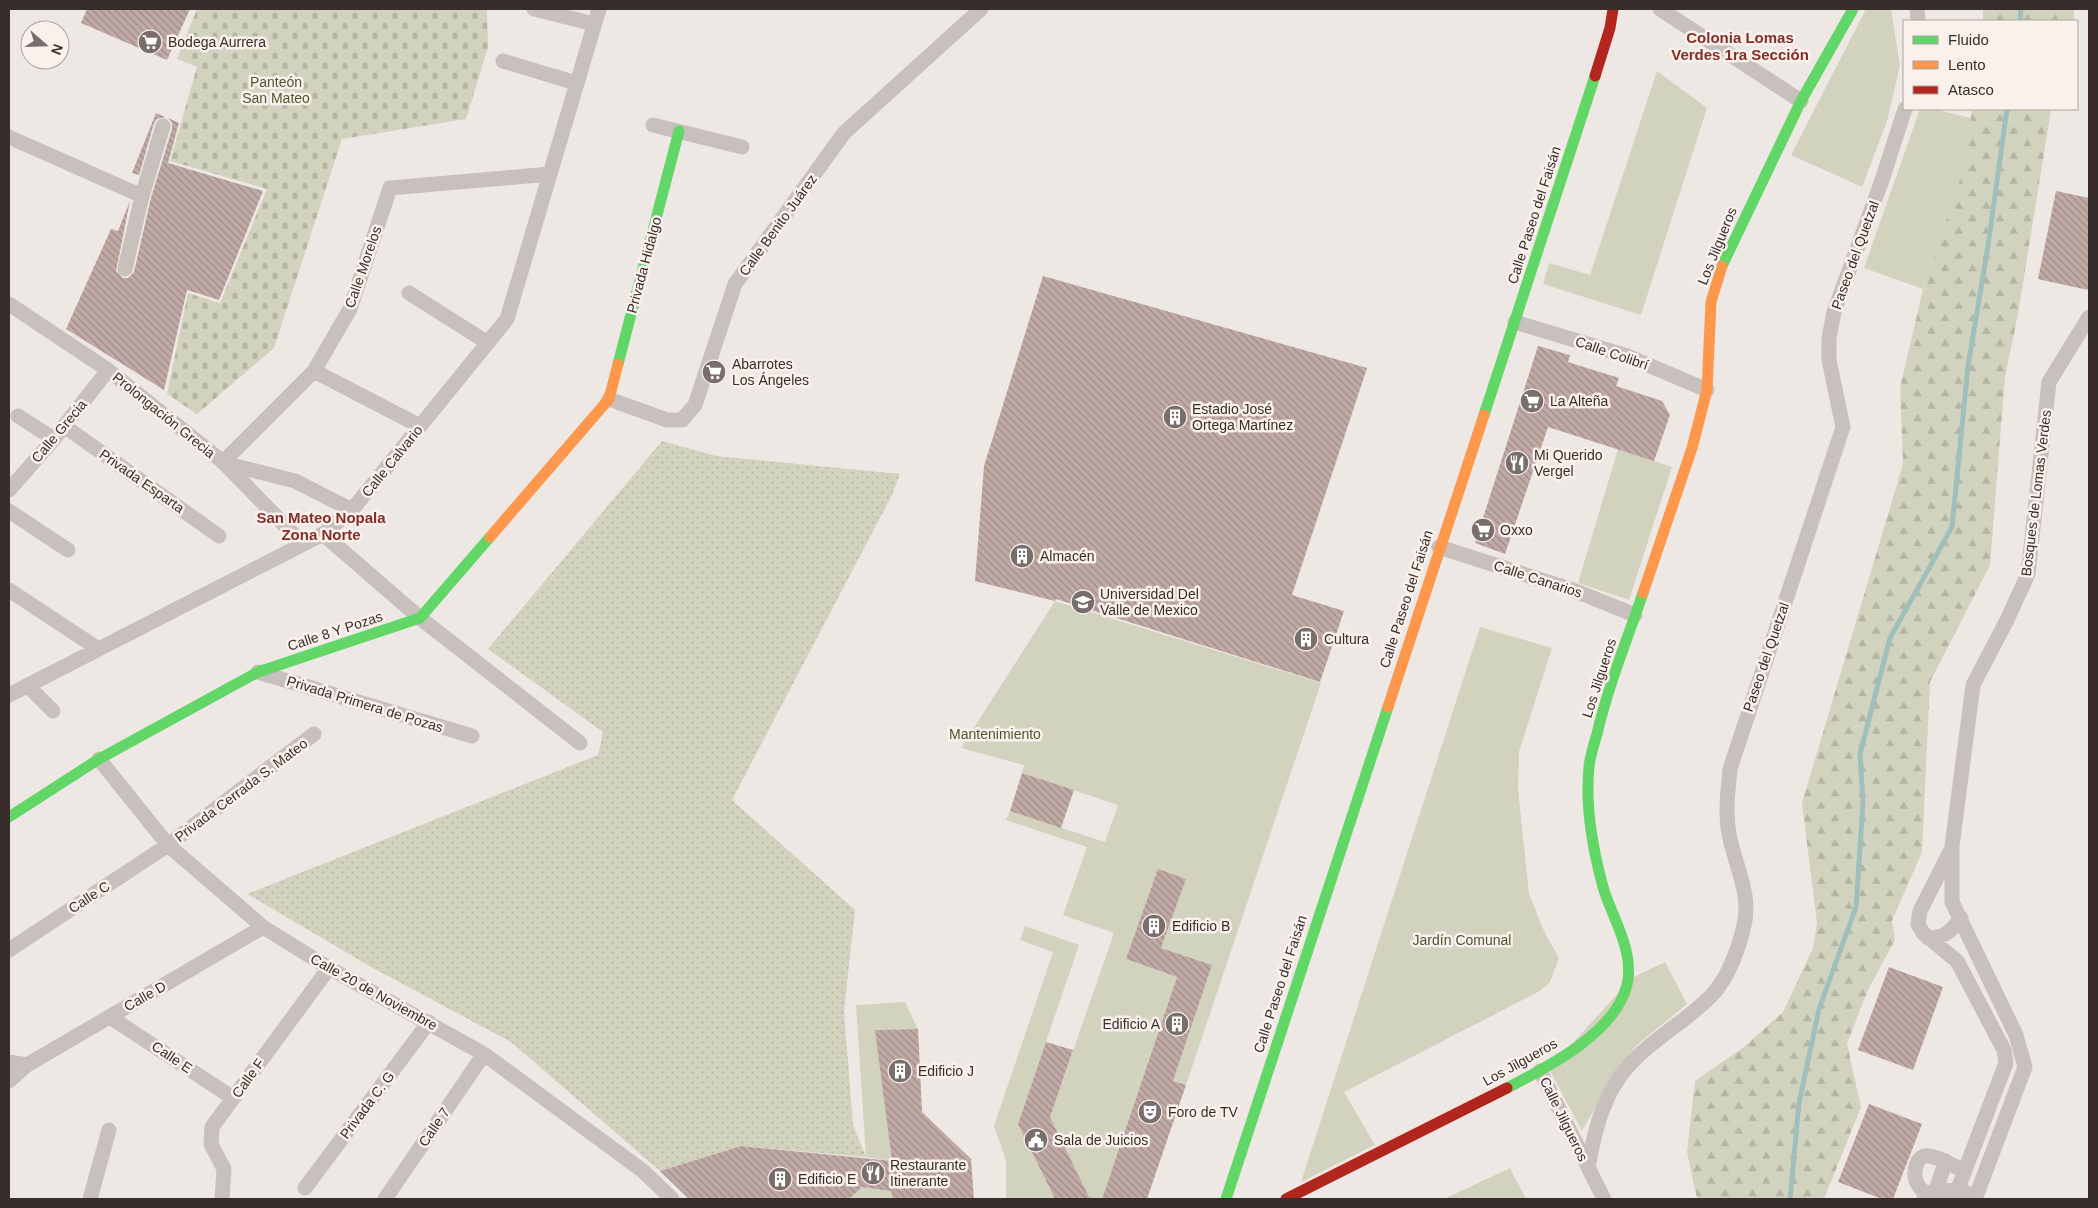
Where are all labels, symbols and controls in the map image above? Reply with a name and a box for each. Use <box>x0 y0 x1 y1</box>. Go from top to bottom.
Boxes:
north arrow <box>20 20 70 70</box>
legend <box>1903 20 2078 110</box>
supermarket icon: Bodega Aurrera <box>137 29 163 55</box>
district label: Colonia Lomas Verdes 1ra Sección <box>1671 29 1809 63</box>
text: Fluido <box>1948 31 1989 48</box>
place label: Bodega Aurrera <box>168 34 266 50</box>
text: N <box>48 42 66 57</box>
text: Lento <box>1948 56 1986 73</box>
park label: Panteón San Mateo <box>242 74 310 106</box>
text: Atasco <box>1948 81 1994 98</box>
street label: Calle Paseo del Faisán <box>1504 144 1564 286</box>
street label: Calle Benito Juárez <box>736 171 820 279</box>
street label: Paseo del Quetzal <box>1828 199 1882 311</box>
street label: Los Jilgueros <box>1694 205 1740 287</box>
street label: Privada Hidalgo <box>623 215 665 315</box>
street label: Calle Morelos <box>342 224 384 310</box>
street label: Calle Colibrí <box>1573 333 1651 373</box>
place label: Abarrotes Los Ángeles <box>732 356 809 388</box>
supermarket icon: Abarrotes Los Ángeles <box>701 359 727 385</box>
street label: Prolongación Grecia <box>110 369 218 461</box>
supermarket icon: La Alteña <box>1519 388 1545 414</box>
place label: La Alteña <box>1550 393 1609 409</box>
street label: Calle Grecia <box>28 396 90 466</box>
place label: Estadio José Ortega Martínez <box>1192 401 1293 433</box>
building icon: Estadio José Ortega Martínez <box>1162 404 1188 430</box>
street label: Bosques de Lomas Verdes <box>2018 409 2054 577</box>
street label: Calle Calvario <box>358 422 426 500</box>
street label: Privada Esparta <box>97 446 188 516</box>
place label: Mi Querido Vergel <box>1534 447 1603 479</box>
restaurant icon: Mi Querido Vergel <box>1504 450 1530 476</box>
district label: San Mateo Nopala Zona Norte <box>256 509 386 543</box>
supermarket icon: Oxxo <box>1470 517 1496 543</box>
place label: Oxxo <box>1500 522 1533 538</box>
street label: Calle Paseo del Faisán <box>1376 528 1436 670</box>
building icon: Almacén <box>1009 543 1035 569</box>
place label: Almacén <box>1040 548 1094 564</box>
street label: Calle Canarios <box>1492 557 1584 601</box>
place label: Universidad Del Valle de Mexico <box>1100 586 1199 618</box>
school or university icon: Universidad Del Valle de Mexico <box>1070 589 1096 615</box>
street label: Paseo del Quetzal <box>1740 600 1792 714</box>
street label: Calle 8 Y Pozas <box>285 608 385 654</box>
building icon: Cultura <box>1293 626 1319 652</box>
place label: Cultura <box>1324 631 1369 647</box>
street label: Los Jilgueros <box>1579 636 1619 720</box>
street label: Privada Primera de Pozas <box>285 673 445 735</box>
park label: Mantenimiento <box>949 726 1041 742</box>
street label: Privada Cerrada S. Mateo <box>172 735 311 845</box>
street label: Calle C <box>65 878 113 916</box>
building icon: Edificio B <box>1141 913 1167 939</box>
street label: Calle Paseo del Faisán <box>1250 913 1310 1055</box>
place label: Edificio B <box>1172 918 1230 934</box>
park label: Jardín Comunal <box>1413 932 1511 948</box>
street label: Calle 20 de Noviembre <box>308 950 440 1034</box>
street label: Calle D <box>121 978 169 1014</box>
building icon: Edificio A <box>1164 1011 1190 1037</box>
place label: Edificio A <box>1102 1016 1161 1032</box>
street label: Los Jilgueros <box>1480 1035 1560 1089</box>
street label: Calle E <box>149 1038 195 1076</box>
street label: Calle F <box>228 1055 268 1101</box>
building icon: Edificio J <box>887 1058 913 1084</box>
place label: Edificio J <box>918 1063 974 1079</box>
street label: Privada C. G <box>336 1068 398 1142</box>
street label: Calle Jilgueros <box>1537 1074 1591 1164</box>
theatre icon: Foro de TV <box>1137 1099 1163 1125</box>
street label: Calle 7 <box>415 1104 453 1150</box>
place label: Foro de TV <box>1168 1104 1238 1120</box>
public building icon: Sala de Juicios <box>1023 1127 1049 1153</box>
place label: Sala de Juicios <box>1054 1132 1148 1148</box>
place label: Restaurante Itinerante <box>890 1157 966 1189</box>
restaurant icon: Restaurante Itinerante <box>860 1160 886 1186</box>
building icon: Edificio E <box>767 1166 793 1192</box>
place label: Edificio E <box>798 1171 856 1187</box>

